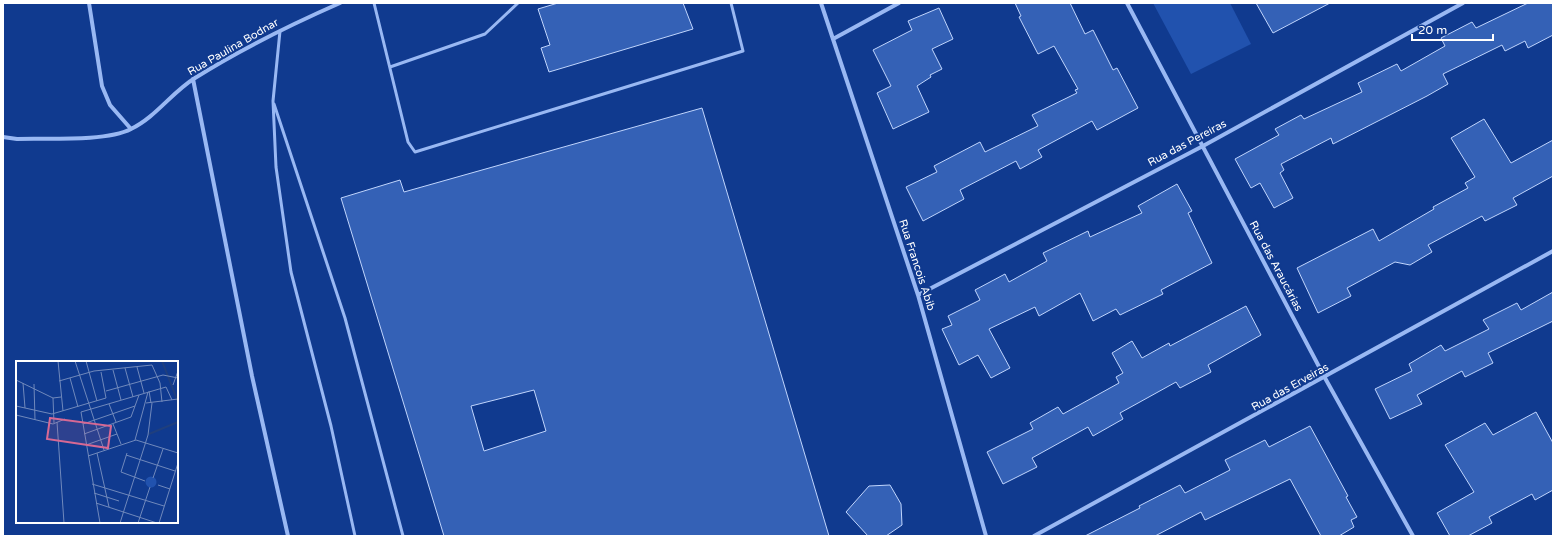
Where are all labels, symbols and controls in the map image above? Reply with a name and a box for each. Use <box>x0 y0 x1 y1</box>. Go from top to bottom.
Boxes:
street label: Rua Paulina Bodnar <box>185 15 282 78</box>
scale bar <box>1412 16 1493 42</box>
text: 20 m <box>1418 23 1447 37</box>
street label: Rua das Pereiras <box>1146 117 1228 169</box>
street label: Rua Francois Abib <box>896 218 938 312</box>
street label: Rua das Araucárias <box>1247 219 1305 313</box>
street label: Rua das Erveiras <box>1249 360 1331 414</box>
inset map <box>16 361 178 523</box>

